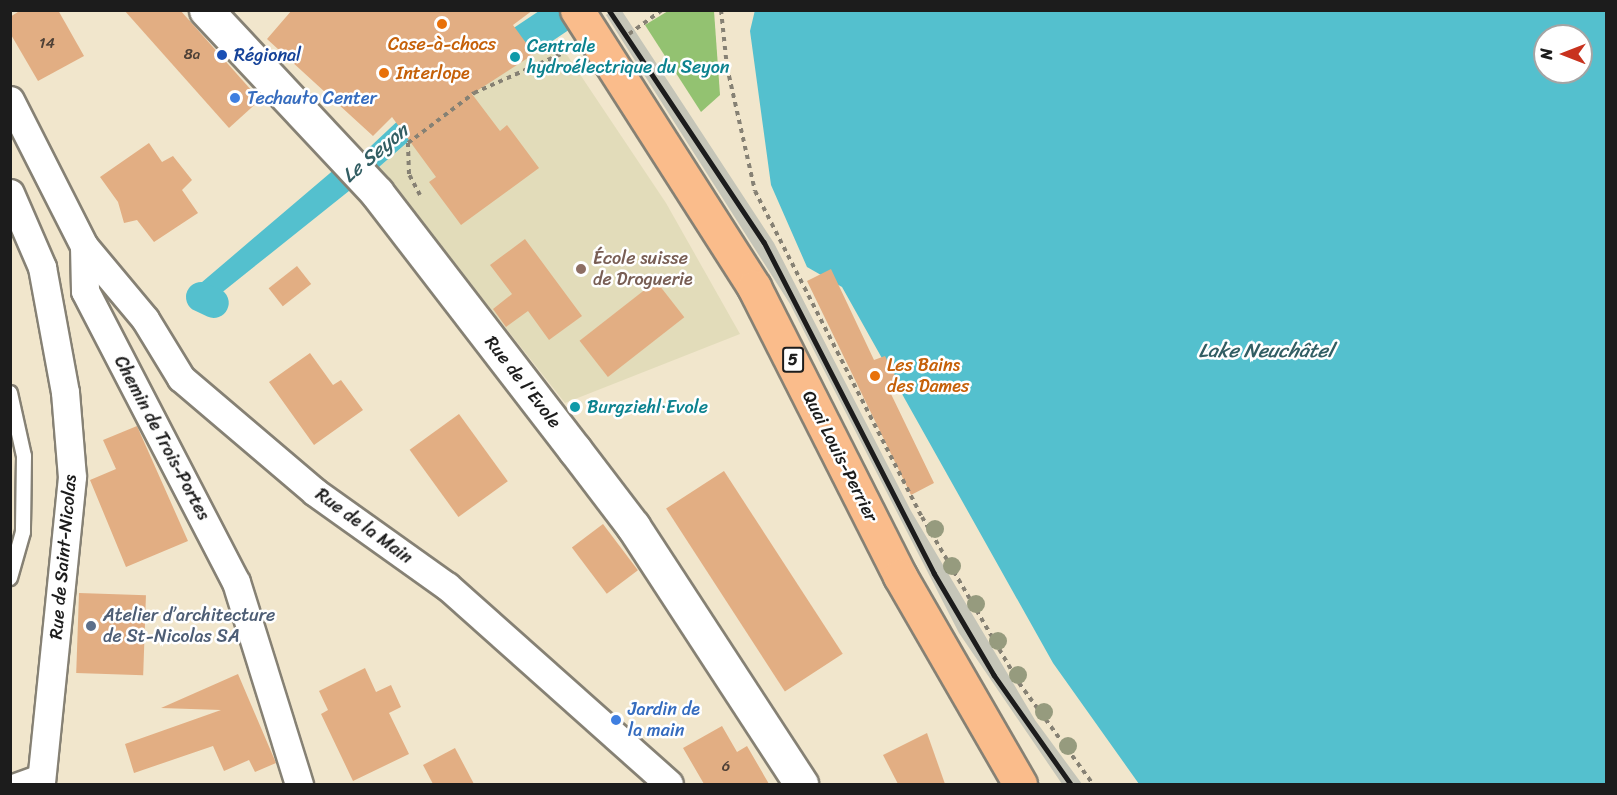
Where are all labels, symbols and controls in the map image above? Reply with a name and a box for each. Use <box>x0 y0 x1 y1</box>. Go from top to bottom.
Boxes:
marker: Case-à-chocs <box>435 17 449 31</box>
north arrow <box>1533 24 1593 84</box>
place label: Case-à-chocs <box>388 33 496 55</box>
house number: 14 <box>39 35 55 53</box>
place label: Centrale hydroélectrique du Seyon <box>527 36 730 78</box>
place label: Régional <box>234 44 301 66</box>
house number: 8a <box>184 46 200 64</box>
marker: Régional <box>215 48 229 62</box>
text: N <box>1532 48 1561 60</box>
marker: Centrale hydroélectrique du Seyon <box>508 50 522 64</box>
place label: Interlope <box>396 62 470 84</box>
marker: Interlope <box>377 66 391 80</box>
place label: Techauto Center <box>247 87 377 109</box>
marker: Techauto Center <box>228 91 242 105</box>
water label: Le Seyon <box>337 118 413 188</box>
place label: École suisse de Droguerie <box>593 248 693 290</box>
marker: École suisse de Droguerie <box>574 262 588 276</box>
street label: Rue de l'Evole <box>480 331 566 433</box>
water label: Lake Neuchâtel <box>1199 338 1333 362</box>
road number: 5 <box>781 347 805 373</box>
street label: Chemin de Trois-Portes <box>109 351 215 525</box>
place label: Les Bains des Dames <box>887 355 970 398</box>
marker: Les Bains des Dames <box>868 369 882 383</box>
street label: Quai Louis-Perrier <box>798 387 882 525</box>
place label: Burgziehl·Evole <box>587 396 708 418</box>
marker: Burgziehl·Evole <box>568 400 582 414</box>
street label: Rue de Saint-Nicolas <box>45 473 81 641</box>
street label: Rue de la Main <box>311 483 417 569</box>
place label: Atelier d’architecture de St-Nicolas SA <box>103 605 275 648</box>
marker: Atelier d’architecture de St-Nicolas SA <box>84 619 98 633</box>
place label: Jardin de la main <box>628 699 701 742</box>
marker: Jardin de la main <box>609 713 623 727</box>
house number: 6 <box>722 758 730 776</box>

